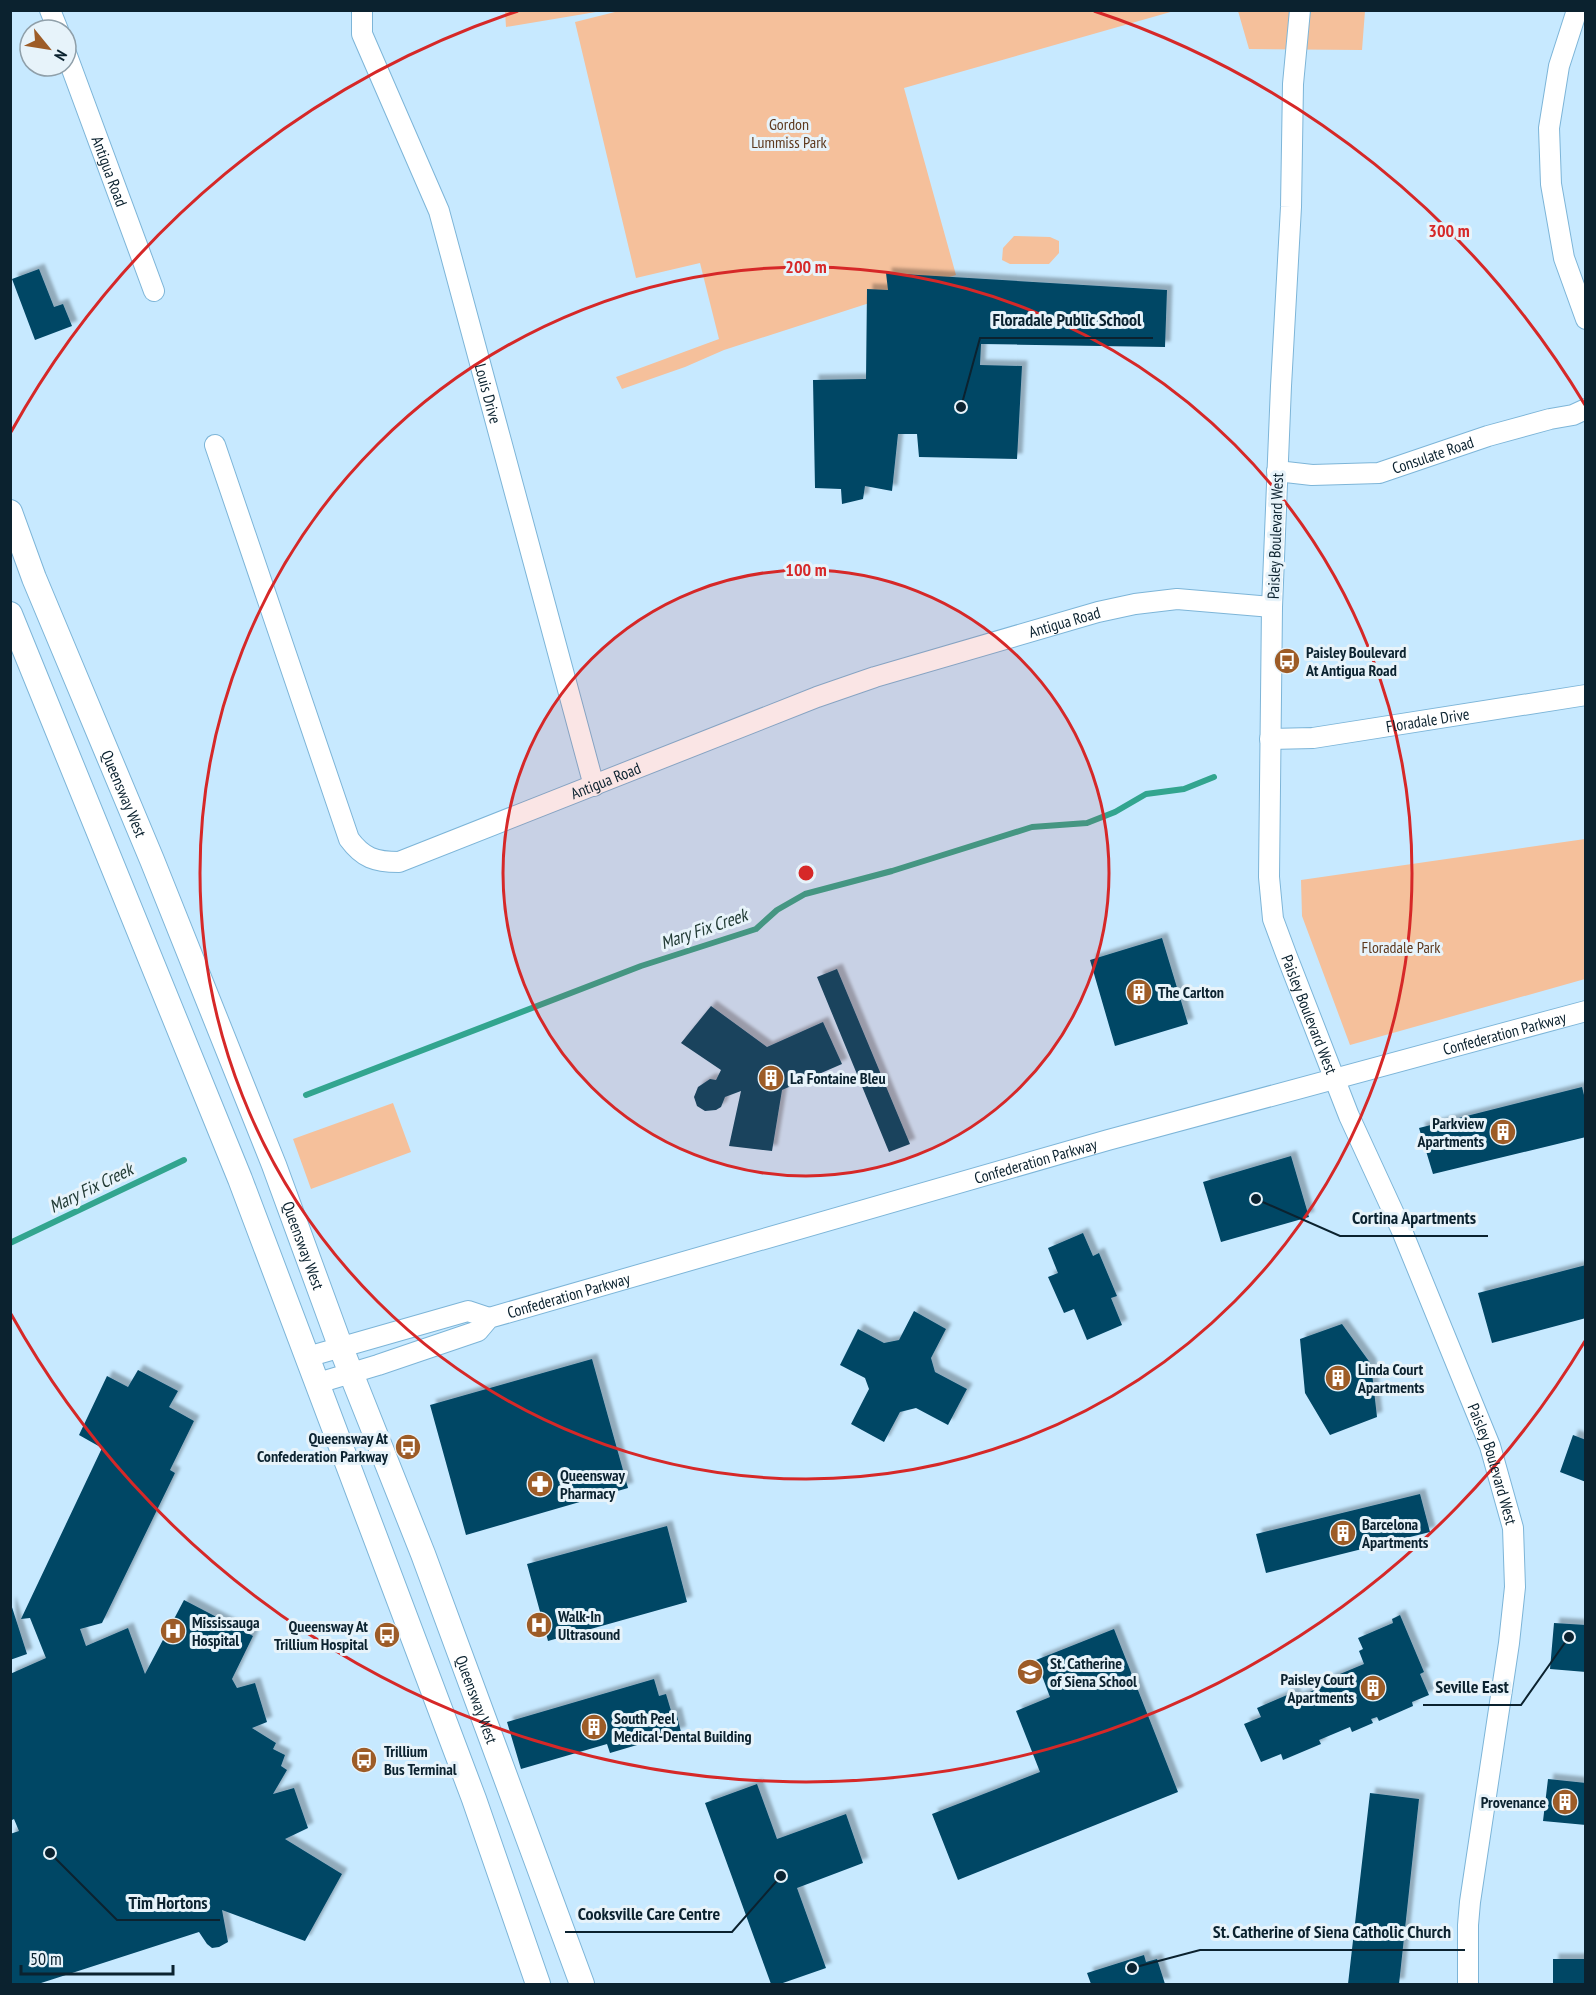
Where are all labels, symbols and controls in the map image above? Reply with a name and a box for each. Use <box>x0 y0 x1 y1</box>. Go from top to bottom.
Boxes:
north arrow <box>18 18 78 78</box>
text: N <box>50 47 72 64</box>
park label: Gordon Lummiss Park <box>751 114 828 152</box>
street label: Antigua Road <box>88 133 132 209</box>
text: 300 m <box>1428 219 1470 242</box>
text: 200 m <box>785 255 827 278</box>
callout: Floradale Public School <box>980 302 1153 338</box>
text: Floradale Public School <box>993 308 1142 331</box>
street label: Louis Drive <box>471 361 506 426</box>
street label: Consulate Road <box>1389 432 1476 478</box>
street label: Paisley Boulevard West <box>1263 472 1287 599</box>
text: 100 m <box>785 558 827 581</box>
street label: Antigua Road <box>1026 602 1103 642</box>
place label: Paisley Boulevard At Antigua Road <box>1305 642 1406 680</box>
bus stop icon: Paisley Boulevard At Antigua Road <box>1272 646 1302 676</box>
street label: Floradale Drive <box>1384 704 1471 736</box>
street label: Queensway West <box>97 747 152 841</box>
street label: Antigua Road <box>568 758 643 803</box>
centre of rings <box>796 863 816 883</box>
water label: Mary Fix Creek <box>657 902 752 954</box>
park label: Floradale Park <box>1362 937 1441 957</box>
street label: Paisley Boulevard West <box>1277 952 1342 1077</box>
building icon: The Carlton <box>1124 977 1154 1007</box>
place label: The Carlton <box>1158 982 1224 1002</box>
street label: Confederation Parkway <box>1441 1007 1568 1059</box>
building icon: La Fontaine Bleu <box>756 1063 786 1093</box>
place label: La Fontaine Bleu <box>790 1068 886 1088</box>
place label: Parkview Apartments <box>1417 1113 1484 1151</box>
building icon: Parkview Apartments <box>1488 1117 1518 1147</box>
street label: Confederation Parkway <box>972 1134 1099 1188</box>
water label: Mary Fix Creek <box>45 1157 138 1218</box>
street label: Queensway West <box>278 1199 329 1293</box>
callout: Cortina Apartments <box>1340 1200 1488 1236</box>
text: Cortina Apartments <box>1352 1206 1476 1229</box>
street label: Confederation Parkway <box>505 1268 632 1322</box>
place label: Linda Court Apartments <box>1357 1359 1425 1397</box>
building icon: Linda Court Apartments <box>1323 1363 1353 1393</box>
street label: Paisley Boulevard West <box>1464 1400 1522 1527</box>
place label: Queensway At Confederation Parkway <box>257 1428 389 1466</box>
bus stop icon: Queensway At Confederation Parkway <box>393 1432 423 1462</box>
place label: Queensway Pharmacy <box>560 1465 626 1503</box>
pharmacy icon: Queensway Pharmacy <box>525 1469 555 1499</box>
place label: Barcelona Apartments <box>1361 1514 1429 1552</box>
building icon: Barcelona Apartments <box>1328 1518 1358 1548</box>
place label: Walk-In Ultrasound <box>557 1606 620 1644</box>
hospital icon: Walk-In Ultrasound <box>524 1610 554 1640</box>
place label: Mississauga Hospital <box>192 1612 260 1650</box>
hospital icon: Mississauga Hospital <box>158 1616 188 1646</box>
place label: Queensway At Trillium Hospital <box>274 1616 368 1654</box>
bus stop icon: Queensway At Trillium Hospital <box>372 1620 402 1650</box>
street label: Queensway West <box>451 1653 502 1747</box>
place label: St. Catherine of Siena School <box>1050 1653 1137 1691</box>
school or university icon: St. Catherine of Siena School <box>1015 1657 1045 1687</box>
place label: Paisley Court Apartments <box>1280 1669 1354 1707</box>
callout: Seville East <box>1423 1669 1521 1705</box>
building icon: Paisley Court Apartments <box>1358 1673 1388 1703</box>
text: Seville East <box>1435 1675 1510 1698</box>
place label: South Peel Medical-Dental Building <box>614 1708 752 1746</box>
building icon: South Peel Medical-Dental Building <box>579 1712 609 1742</box>
place label: Trillium Bus Terminal <box>384 1741 457 1779</box>
bus stop icon: Trillium Bus Terminal <box>349 1745 379 1775</box>
building icon: Provenance <box>1550 1787 1580 1817</box>
place label: Provenance <box>1481 1792 1546 1812</box>
callout: Tim Hortons <box>117 1884 220 1920</box>
text: Tim Hortons <box>128 1891 208 1914</box>
callout: Cooksville Care Centre <box>565 1896 732 1932</box>
text: Cooksville Care Centre <box>578 1902 720 1925</box>
callout: St. Catherine of Siena Catholic Church <box>1200 1914 1465 1950</box>
text: St. Catherine of Siena Catholic Church <box>1213 1920 1451 1943</box>
scale bar <box>21 1938 172 1976</box>
text: 50 m <box>30 1947 62 1970</box>

